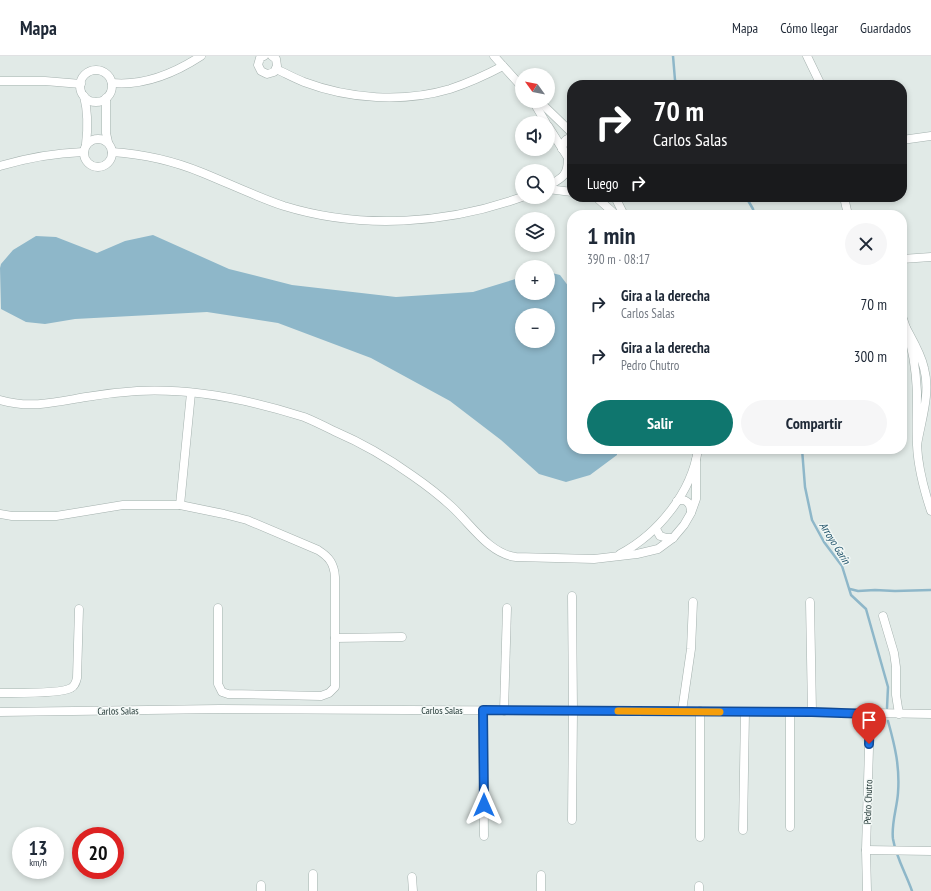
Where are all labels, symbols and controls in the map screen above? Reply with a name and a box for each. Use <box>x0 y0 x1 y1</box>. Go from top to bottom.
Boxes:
text: Mapa <box>20 16 57 40</box>
text: Mapa <box>732 19 758 37</box>
text: Cómo llegar <box>780 19 838 37</box>
text: Guardados <box>860 19 911 37</box>
north arrow <box>515 68 555 108</box>
map controls <box>515 68 555 348</box>
text: 70 m <box>653 92 704 129</box>
icon: right <box>587 96 639 148</box>
button: sound <box>515 116 555 156</box>
text: Carlos Salas <box>653 128 727 151</box>
button: search <box>515 164 555 204</box>
icon: right <box>627 172 649 194</box>
text: Luego <box>587 174 619 193</box>
button: layers <box>515 212 555 252</box>
text: 1 min <box>587 220 635 251</box>
button: close <box>845 223 887 265</box>
text: 390 m · 08:17 <box>587 251 650 268</box>
button: + <box>515 260 555 300</box>
text: Gira a la derecha <box>621 286 710 305</box>
icon: right <box>587 293 609 315</box>
text: 70 m <box>861 295 887 314</box>
text: Carlos Salas <box>621 305 675 322</box>
button: − <box>515 308 555 348</box>
text: Gira a la derecha <box>621 338 710 357</box>
icon: right <box>587 345 609 367</box>
text: 300 m <box>854 347 887 366</box>
text: Pedro Chutro <box>621 357 680 374</box>
button: Salir <box>587 400 733 446</box>
button: Compartir <box>741 400 887 446</box>
water label: Arroyo Garín <box>817 519 854 568</box>
pin <box>852 703 886 744</box>
street label: Carlos Salas <box>97 704 139 718</box>
street label: Carlos Salas <box>421 704 463 717</box>
icon: arrive <box>858 709 880 731</box>
street label: Pedro Chutro <box>861 779 875 825</box>
position arrow <box>463 784 505 826</box>
speed limit sign: 20 <box>72 827 124 879</box>
text: 13 <box>28 835 48 861</box>
text: km/h <box>29 856 47 869</box>

